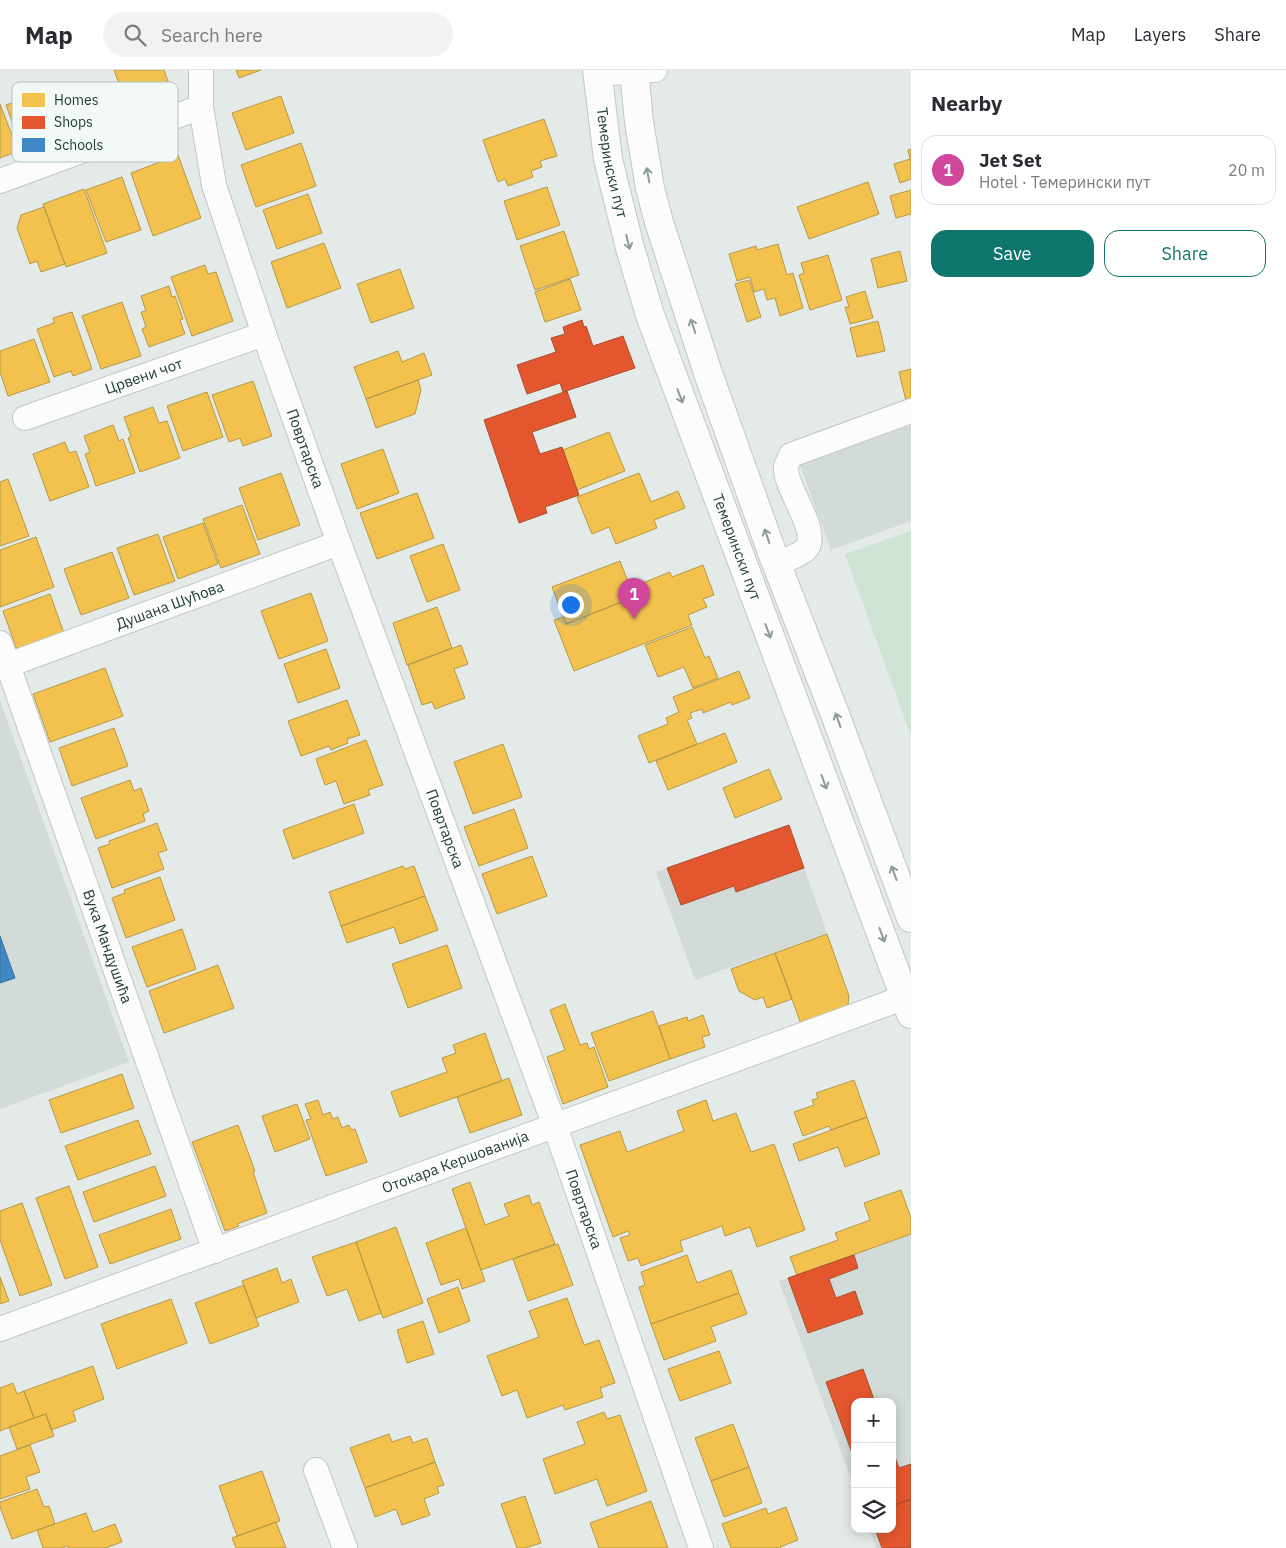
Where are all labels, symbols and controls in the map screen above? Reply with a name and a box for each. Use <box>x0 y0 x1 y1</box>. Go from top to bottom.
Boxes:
search box <box>103 12 453 57</box>
text: Map <box>25 19 73 51</box>
icon: search <box>121 21 149 49</box>
text: Search here <box>161 23 263 47</box>
text: Map <box>1071 23 1106 46</box>
text: Layers <box>1134 23 1186 46</box>
text: Share <box>1214 23 1261 46</box>
legend <box>12 82 178 162</box>
text: Nearby <box>931 89 1002 117</box>
text: Homes <box>54 91 99 109</box>
street label: Темерински пут <box>593 106 632 220</box>
text: Shops <box>54 113 93 131</box>
text: Schools <box>54 136 104 154</box>
text: Jet Set <box>979 148 1042 172</box>
text: 1 <box>943 160 953 180</box>
text: 20 m <box>1228 160 1265 180</box>
one-way arrow <box>643 167 653 183</box>
text: Hotel · Темерински пут <box>979 172 1151 192</box>
button: Save <box>931 230 1094 277</box>
button: Share <box>1104 230 1266 277</box>
one-way arrow <box>624 234 634 250</box>
one-way arrow <box>687 319 697 335</box>
street label: Црвени чот <box>102 353 185 398</box>
one-way arrow <box>676 388 685 404</box>
street label: Повртарска <box>283 406 329 491</box>
street label: Темерински пут <box>709 491 766 603</box>
one-way arrow <box>762 529 771 544</box>
street label: Душана Шућова <box>113 576 226 634</box>
pin: 1 <box>618 578 650 619</box>
your location <box>558 592 584 618</box>
one-way arrow <box>764 622 773 638</box>
one-way arrow <box>833 713 842 729</box>
one-way arrow <box>820 774 829 789</box>
street label: Повртарска <box>422 786 469 871</box>
one-way arrow <box>889 865 898 881</box>
street label: Вука Мандушића <box>79 887 137 1006</box>
one-way arrow <box>878 927 887 942</box>
street label: Отокара Кершованија <box>379 1126 531 1197</box>
street label: Повртарска <box>562 1167 607 1251</box>
map controls <box>851 1398 896 1533</box>
button: + <box>851 1398 896 1443</box>
button: − <box>851 1443 896 1488</box>
button: layers <box>851 1488 896 1533</box>

